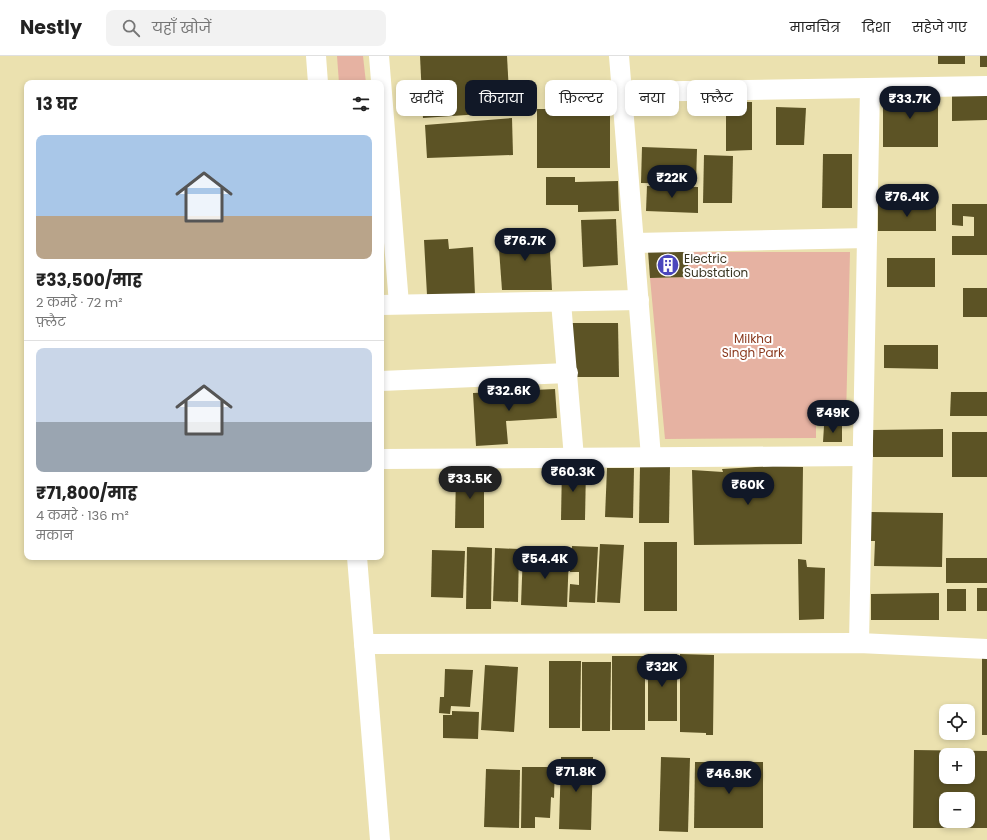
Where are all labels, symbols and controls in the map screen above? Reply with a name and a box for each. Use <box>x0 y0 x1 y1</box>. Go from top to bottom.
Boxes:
search box <box>106 10 386 46</box>
text: Nestly <box>20 14 82 41</box>
icon: search <box>120 17 142 39</box>
text: यहाँ खोजें <box>152 17 211 38</box>
text: मानचित्र <box>790 17 840 37</box>
text: दिशा <box>862 17 890 37</box>
text: सहेजे गए <box>912 17 967 37</box>
chip: खरीदें <box>396 80 457 116</box>
chip: किराया <box>465 80 537 116</box>
chip: फ़िल्टर <box>545 80 617 116</box>
chip: नया <box>625 80 679 116</box>
chip: फ़्लैट <box>687 80 747 116</box>
pin: ₹33.7K <box>877 86 943 120</box>
text: ₹33.7K <box>888 89 932 108</box>
text: 13 घर <box>36 92 77 116</box>
icon: filters <box>350 93 372 115</box>
icon: home <box>168 161 240 233</box>
pin: ₹22K <box>648 165 696 199</box>
text: ₹22K <box>656 168 688 187</box>
pin: ₹76.4K <box>874 184 940 218</box>
text: ₹76.4K <box>885 187 929 206</box>
pin: ₹76.7K <box>492 228 558 262</box>
text: ₹76.7K <box>504 231 546 250</box>
place label: Electric Substation <box>684 250 748 281</box>
building icon: Electric Substation <box>655 252 681 278</box>
text: ₹33,500/माह <box>36 268 142 292</box>
text: 2 कमरे · 72 m² <box>36 293 122 312</box>
text: फ़्लैट <box>36 313 66 332</box>
park label: Milkha Singh Park <box>722 330 785 361</box>
icon: home <box>168 374 240 446</box>
pin: ₹32.6K <box>476 378 542 412</box>
text: ₹32.6K <box>487 381 531 400</box>
pin: ₹49K <box>809 400 857 434</box>
text: ₹49K <box>816 403 850 422</box>
pin: ₹60.3K <box>540 459 606 493</box>
text: ₹60.3K <box>550 462 596 481</box>
pin: ₹33.5K <box>437 466 503 500</box>
text: ₹33.5K <box>448 469 492 488</box>
pin: ₹60K <box>724 472 772 506</box>
text: ₹60K <box>731 475 765 494</box>
text: ₹71,800/माह <box>36 481 137 505</box>
text: 4 कमरे · 136 m² <box>36 506 129 525</box>
text: मकान <box>36 526 73 545</box>
pin: ₹54.4K <box>512 546 578 580</box>
text: ₹54.4K <box>522 549 568 568</box>
pin: ₹32K <box>638 654 686 688</box>
text: ₹32K <box>646 657 678 676</box>
map controls <box>939 704 975 828</box>
button: locate <box>939 704 975 740</box>
button: + <box>939 748 975 784</box>
pin: ₹71.8K <box>543 759 609 793</box>
pin: ₹46.9K <box>696 761 762 795</box>
text: ₹71.8K <box>556 762 596 781</box>
text: ₹46.9K <box>706 764 752 783</box>
button: − <box>939 792 975 828</box>

